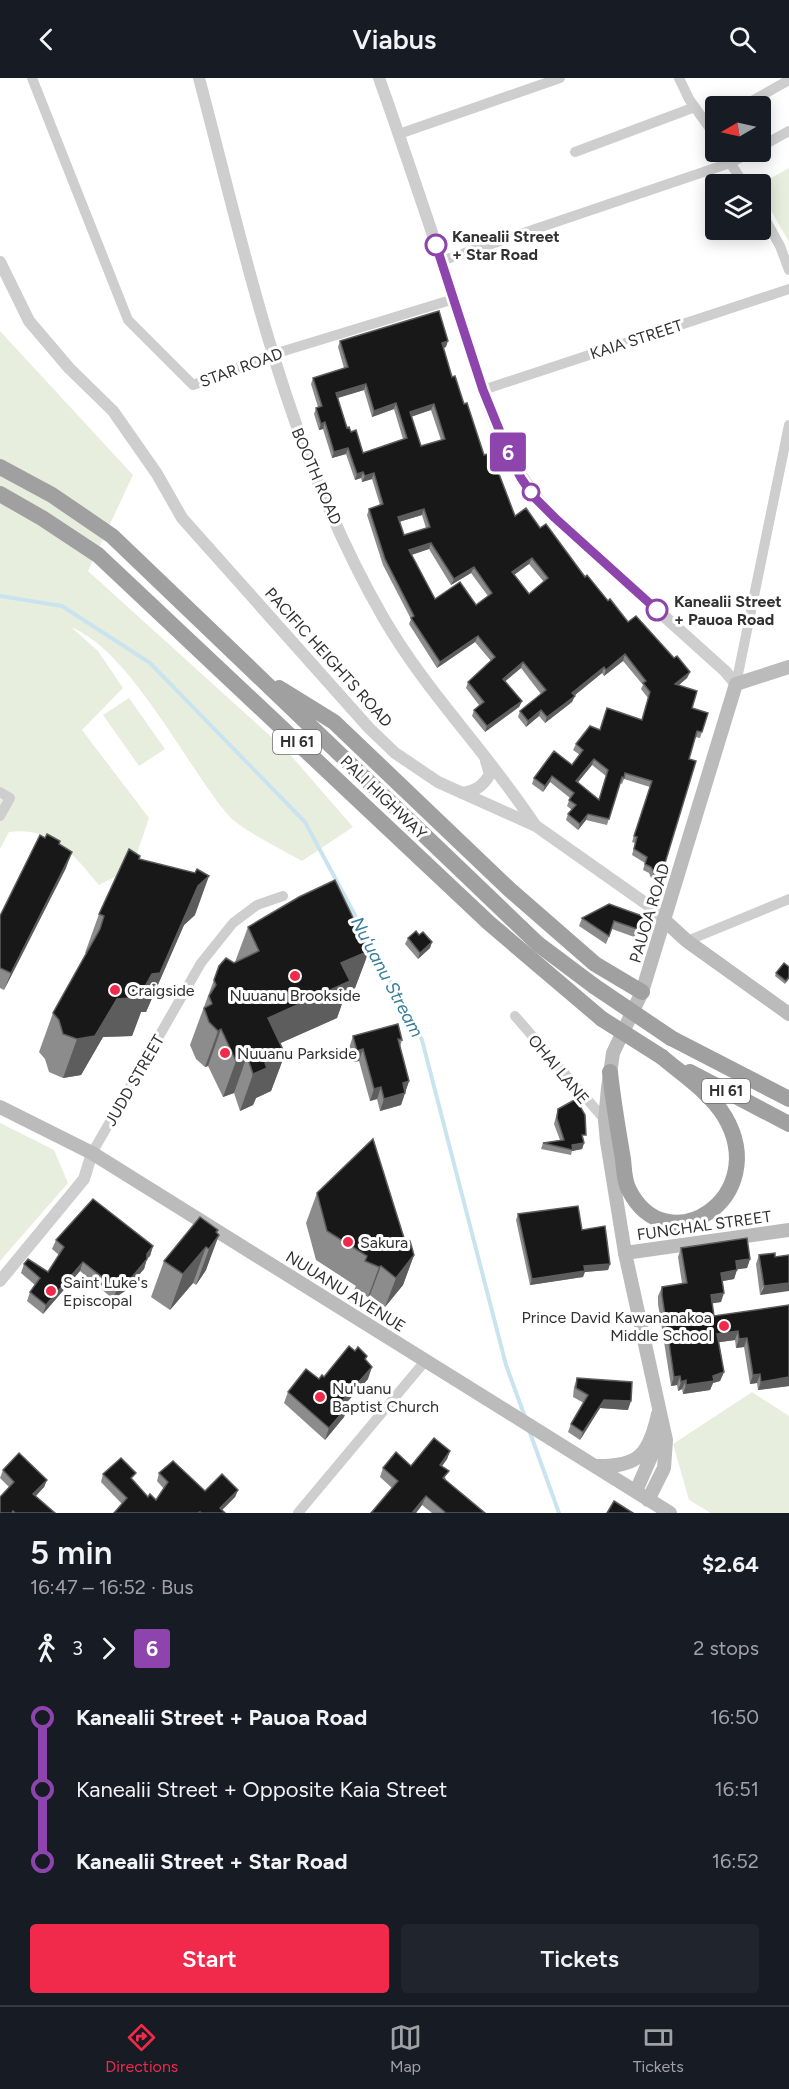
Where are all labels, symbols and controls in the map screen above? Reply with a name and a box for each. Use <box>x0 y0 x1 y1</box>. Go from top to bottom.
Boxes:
icon: back <box>30 23 63 56</box>
text: Viabus <box>353 23 436 56</box>
icon: search <box>726 23 759 56</box>
north arrow <box>705 96 771 162</box>
map controls <box>705 96 771 240</box>
button: layers <box>705 174 771 240</box>
place label: Kanealii Street + Star Road <box>452 227 560 264</box>
marker: Kanealii Street + Star Road <box>425 234 447 256</box>
street label: KAIA STREET <box>587 316 685 363</box>
street label: STAR ROAD <box>197 344 285 391</box>
street label: BOOTH ROAD <box>288 425 346 528</box>
line badge: 6 <box>488 432 528 472</box>
text: 6 <box>502 440 514 465</box>
unlabelled marker <box>522 483 540 501</box>
street label: PACIFIC HEIGHTS ROAD <box>261 584 396 731</box>
place label: Kanealii Street + Pauoa Road <box>674 592 782 629</box>
marker: Kanealii Street + Pauoa Road <box>646 599 668 621</box>
road number: HI 61 <box>273 730 321 754</box>
street label: PALI HIGHWAY <box>337 751 431 843</box>
street label: PAUOA ROAD <box>625 861 674 965</box>
water label: Nuʻuanu Stream <box>346 913 428 1041</box>
marker: Nuuanu Brookside <box>288 969 302 983</box>
place label: Craigside <box>127 981 195 1000</box>
marker: Craigside <box>108 983 122 997</box>
place label: Nuuanu Brookside <box>230 986 361 1005</box>
street label: JUDD STREET <box>101 1031 168 1129</box>
street label: OHAI LANE <box>524 1031 593 1108</box>
place label: Nuuanu Parkside <box>237 1044 357 1063</box>
marker: Nuuanu Parkside <box>218 1046 232 1060</box>
road number: HI 61 <box>702 1079 750 1103</box>
street label: FUNCHAL STREET <box>636 1207 773 1244</box>
place label: Sakura <box>360 1233 408 1252</box>
marker: Sakura <box>341 1235 355 1249</box>
street label: NUUANU AVENUE <box>282 1247 409 1336</box>
place label: Saint Luke's Episcopal <box>63 1273 148 1310</box>
marker: Saint Luke's Episcopal <box>44 1284 58 1298</box>
place label: Prince David Kawananakoa Middle School <box>522 1308 712 1345</box>
marker: Prince David Kawananakoa Middle School <box>717 1319 731 1333</box>
place label: Nu'uanu Baptist Church <box>332 1379 439 1416</box>
marker: Nu'uanu Baptist Church <box>313 1390 327 1404</box>
text: 5 min <box>30 1533 112 1572</box>
text: $2.64 <box>702 1551 759 1578</box>
text: 16:47 – 16:52 · Bus <box>30 1575 194 1599</box>
icon: walk <box>30 1632 63 1665</box>
icon: forward <box>92 1632 125 1665</box>
text: 3 <box>72 1636 83 1660</box>
text: 6 <box>146 1636 158 1661</box>
text: 2 stops <box>693 1636 759 1660</box>
text: Kanealii Street + Pauoa Road <box>76 1704 367 1731</box>
text: 16:50 <box>710 1705 759 1729</box>
text: Kanealii Street + Opposite Kaia Street <box>76 1776 447 1803</box>
text: 16:51 <box>715 1777 759 1801</box>
text: Kanealii Street + Star Road <box>76 1848 348 1875</box>
text: 16:52 <box>712 1849 759 1873</box>
button: Start <box>30 1924 389 1993</box>
button: Tickets <box>401 1924 759 1993</box>
tab: Directions <box>105 2021 178 2076</box>
tab: Map <box>389 2021 422 2076</box>
tab: Tickets <box>633 2021 684 2076</box>

